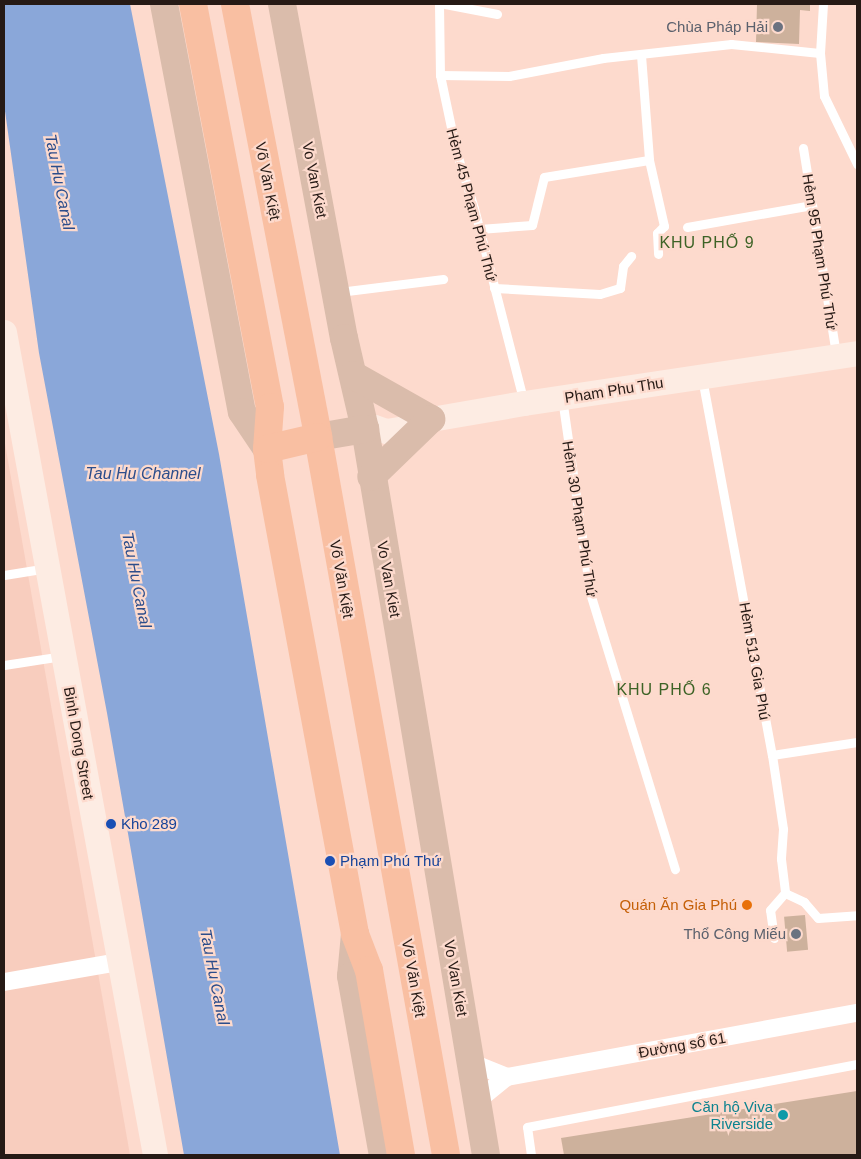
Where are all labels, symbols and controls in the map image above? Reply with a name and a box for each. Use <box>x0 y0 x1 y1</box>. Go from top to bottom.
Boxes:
place label: Chùa Pháp Hải <box>666 18 768 36</box>
marker: Chùa Pháp Hải <box>772 21 784 33</box>
street label: Hẻm 45 Phạm Phú Thứ <box>443 126 501 284</box>
water label: Tau Hu Canal <box>40 132 78 232</box>
street label: Võ Văn Kiệt <box>252 140 284 222</box>
street label: Vo Van Kiet <box>299 140 331 220</box>
street label: Hẻm 95 Phạm Phú Thứ <box>799 172 841 332</box>
district label: KHU PHỐ 9 <box>658 233 756 253</box>
street label: Pham Phu Thu <box>563 373 665 407</box>
street label: Hẻm 30 Phạm Phú Thứ <box>559 439 601 599</box>
water label: Tau Hu Channel <box>85 464 201 484</box>
water label: Tau Hu Canal <box>117 530 155 630</box>
street label: Võ Văn Kiệt <box>326 538 358 620</box>
street label: Vo Van Kiet <box>373 539 405 619</box>
street label: Hẻm 513 Gia Phú <box>736 601 774 721</box>
district label: KHU PHỐ 6 <box>615 680 713 700</box>
street label: Binh Dong Street <box>60 685 98 801</box>
place label: Kho 289 <box>121 815 177 833</box>
marker: Kho 289 <box>105 818 117 830</box>
place label: Phạm Phú Thứ <box>340 852 442 870</box>
marker: Phạm Phú Thứ <box>324 855 336 867</box>
place label: Quán Ăn Gia Phú <box>619 896 737 914</box>
marker: Quán Ăn Gia Phú <box>741 899 753 911</box>
place label: Thổ Công Miếu <box>683 925 786 943</box>
water label: Tau Hu Canal <box>195 927 233 1027</box>
marker: Thổ Công Miếu <box>790 928 802 940</box>
street label: Võ Văn Kiệt <box>398 937 430 1019</box>
street label: Vo Van Kiet <box>440 938 472 1018</box>
street label: Đường số 61 <box>637 1028 727 1062</box>
place label: Căn hộ Viva Riverside <box>692 1097 773 1132</box>
marker: Căn hộ Viva Riverside <box>777 1109 789 1121</box>

